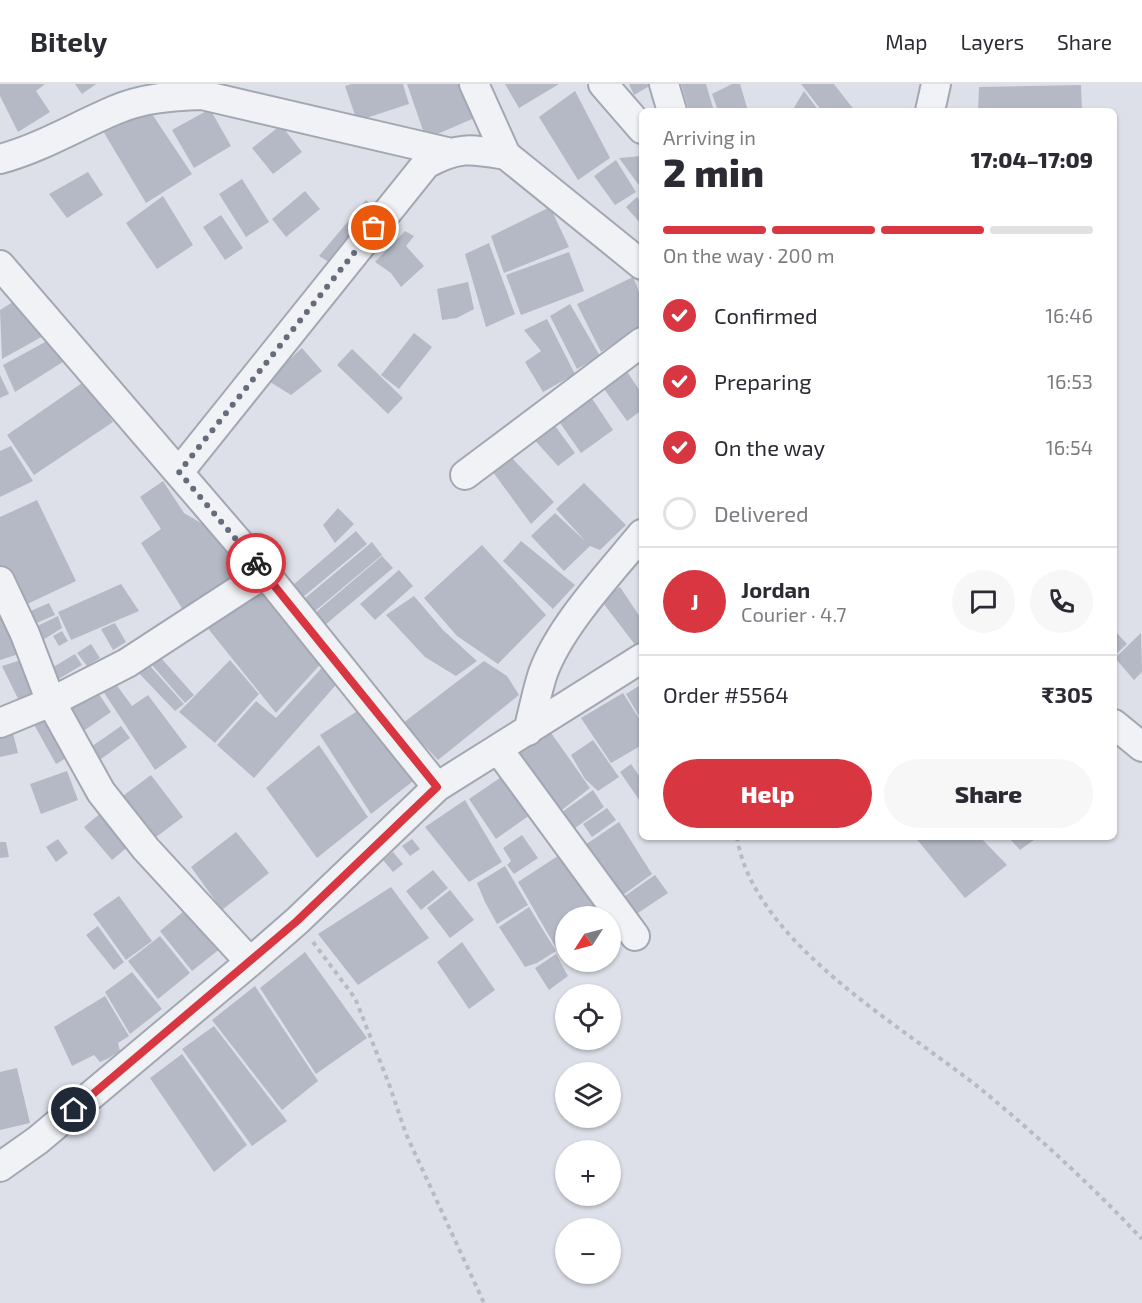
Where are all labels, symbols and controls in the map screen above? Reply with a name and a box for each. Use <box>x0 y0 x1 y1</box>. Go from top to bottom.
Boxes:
text: Bitely <box>30 24 107 58</box>
text: Map <box>885 29 927 54</box>
text: Layers <box>960 29 1024 54</box>
text: Share <box>1057 29 1112 54</box>
text: Arriving in <box>663 125 756 149</box>
text: 17:04–17:09 <box>971 146 1093 172</box>
text: 2 min <box>663 148 764 195</box>
pin <box>348 202 399 253</box>
icon: bag <box>357 211 390 244</box>
text: On the way · 200 m <box>663 243 835 267</box>
icon: check <box>663 299 696 332</box>
text: Confirmed <box>714 302 818 328</box>
text: 16:46 <box>1045 303 1093 327</box>
icon: check <box>663 365 696 398</box>
text: Preparing <box>714 368 812 394</box>
text: 16:53 <box>1047 369 1093 393</box>
icon: check <box>663 431 696 464</box>
text: On the way <box>714 434 825 460</box>
text: 16:54 <box>1046 435 1093 459</box>
text: Delivered <box>714 500 809 526</box>
courier <box>226 533 286 593</box>
icon: bike <box>240 547 273 580</box>
button: chat <box>952 570 1015 633</box>
button: phone <box>1030 570 1093 633</box>
text: Jordan <box>741 576 810 602</box>
text: J <box>690 588 699 614</box>
text: Courier · 4.7 <box>741 602 847 626</box>
text: Order #5564 <box>663 681 789 707</box>
text: ₹305 <box>1041 681 1093 707</box>
button: Help <box>663 759 872 828</box>
button: Share <box>884 759 1093 828</box>
north arrow <box>555 906 621 972</box>
map controls <box>555 906 621 1284</box>
button: locate <box>555 984 621 1050</box>
button: layers <box>555 1062 621 1128</box>
pin <box>48 1084 99 1135</box>
icon: home <box>57 1093 90 1126</box>
button: + <box>555 1140 621 1206</box>
button: − <box>555 1218 621 1284</box>

